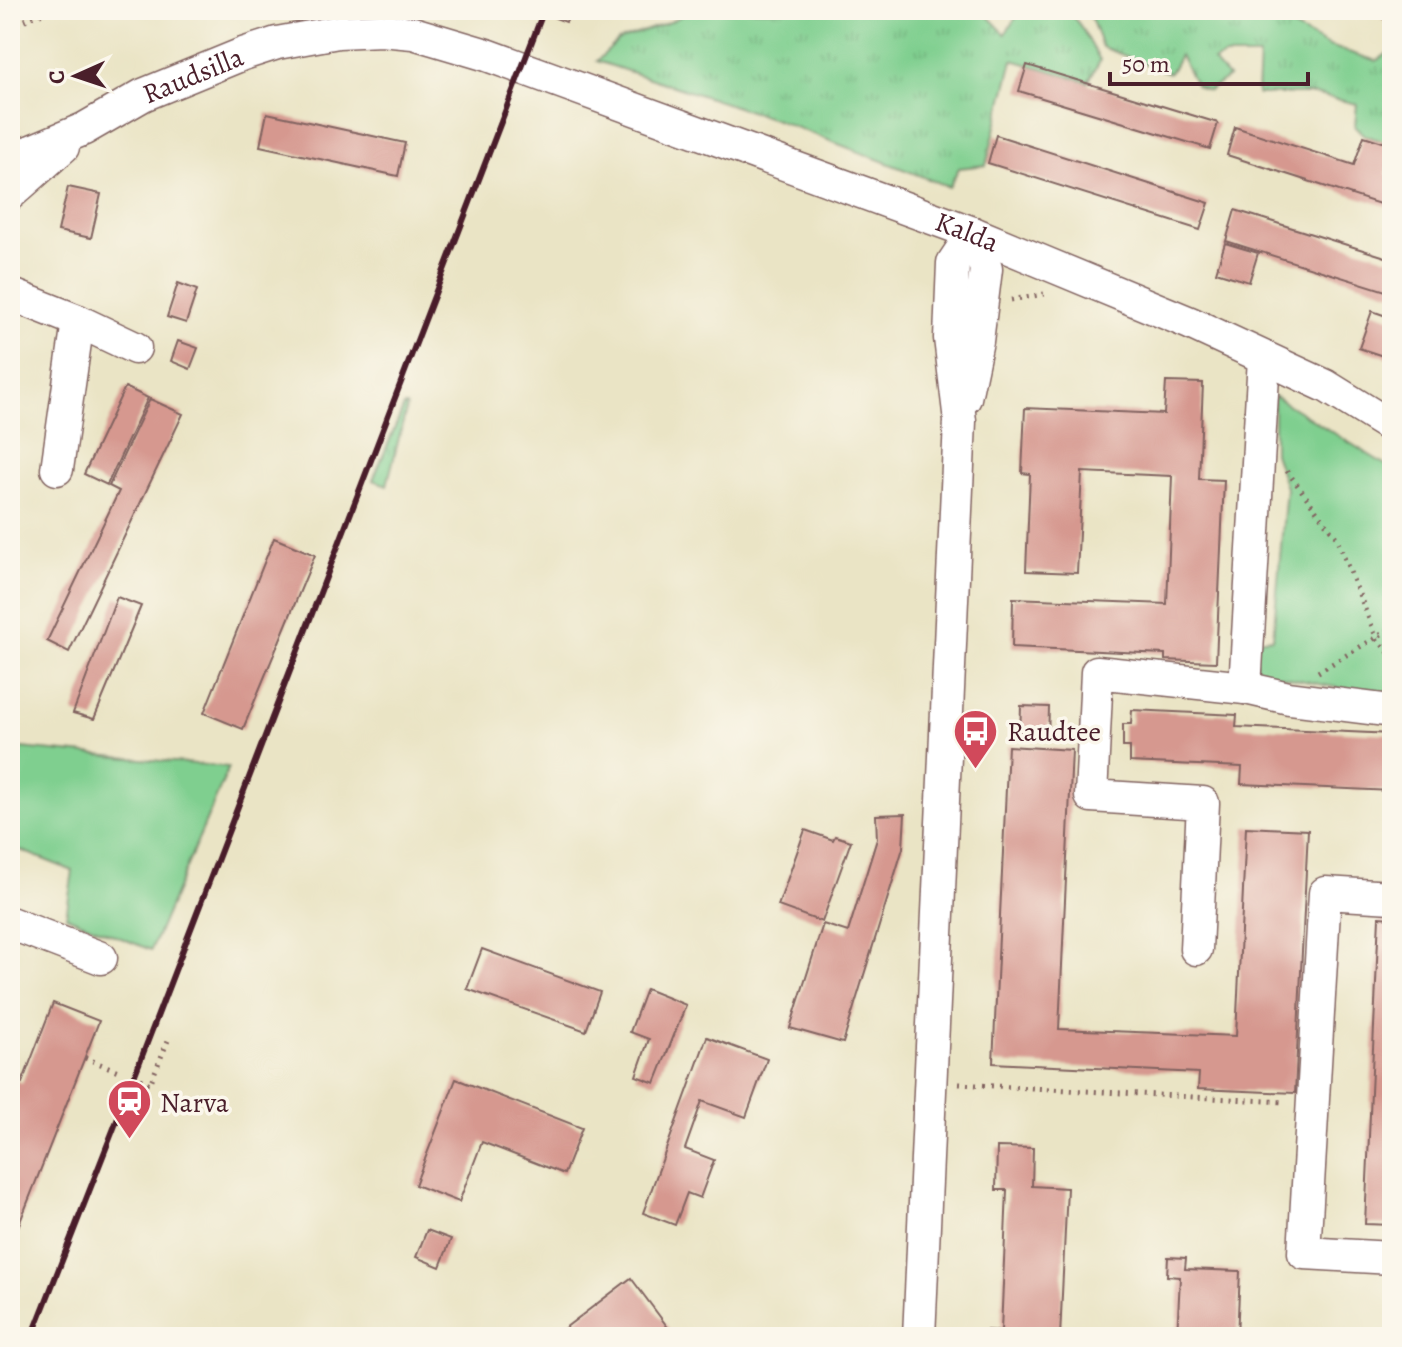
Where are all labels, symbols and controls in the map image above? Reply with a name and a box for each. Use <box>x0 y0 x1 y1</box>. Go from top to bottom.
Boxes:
north arrow <box>36 36 116 116</box>
scale bar <box>1110 36 1308 86</box>
street label: Raudsilla <box>137 38 249 113</box>
text: 50 m <box>1122 48 1170 80</box>
text: С <box>42 69 72 85</box>
street label: Kalda <box>930 203 1004 262</box>
bus stop icon: Raudtee <box>952 707 1000 770</box>
place label: Raudtee <box>1007 713 1101 751</box>
station icon: Narva <box>105 1078 153 1141</box>
place label: Narva <box>160 1084 229 1122</box>

